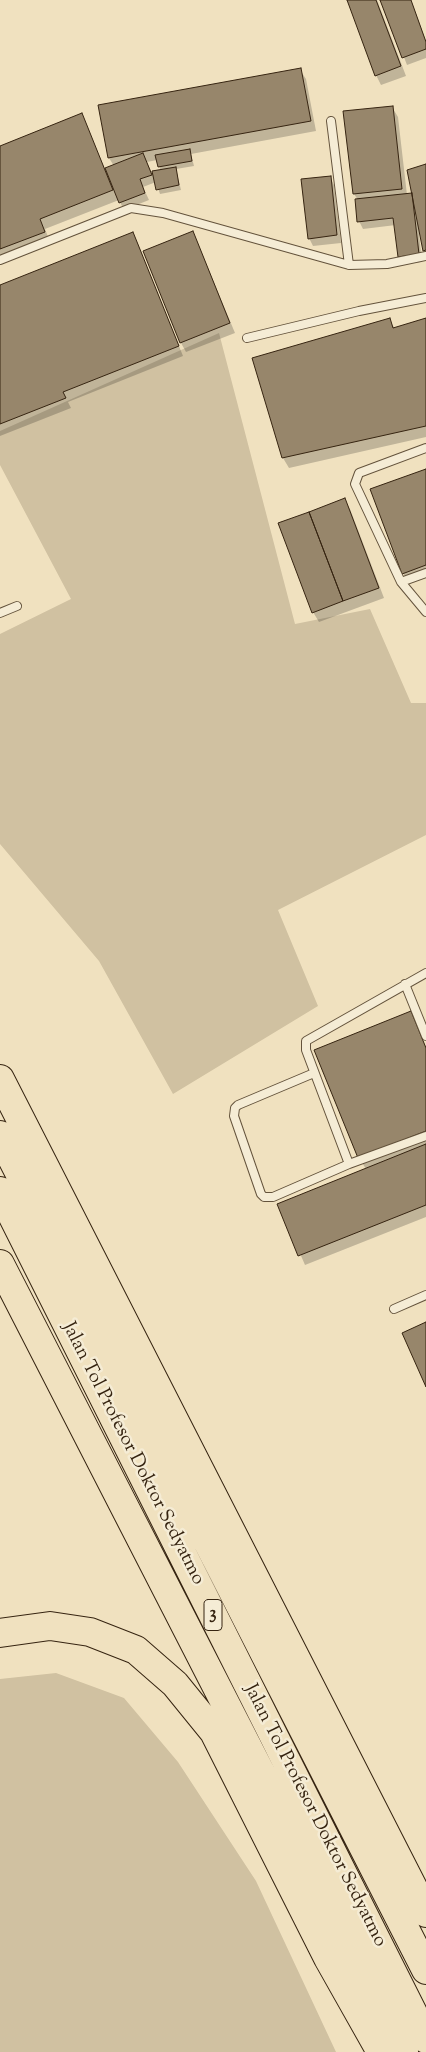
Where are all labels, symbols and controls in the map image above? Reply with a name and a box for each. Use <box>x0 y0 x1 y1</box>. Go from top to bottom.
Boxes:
street label: Jalan Tol Profesor Doktor Sedyatmo <box>56 1319 208 1589</box>
road number: 3 <box>204 1600 222 1630</box>
street label: Jalan Tol Profesor Doktor Sedyatmo <box>238 1681 390 1951</box>

